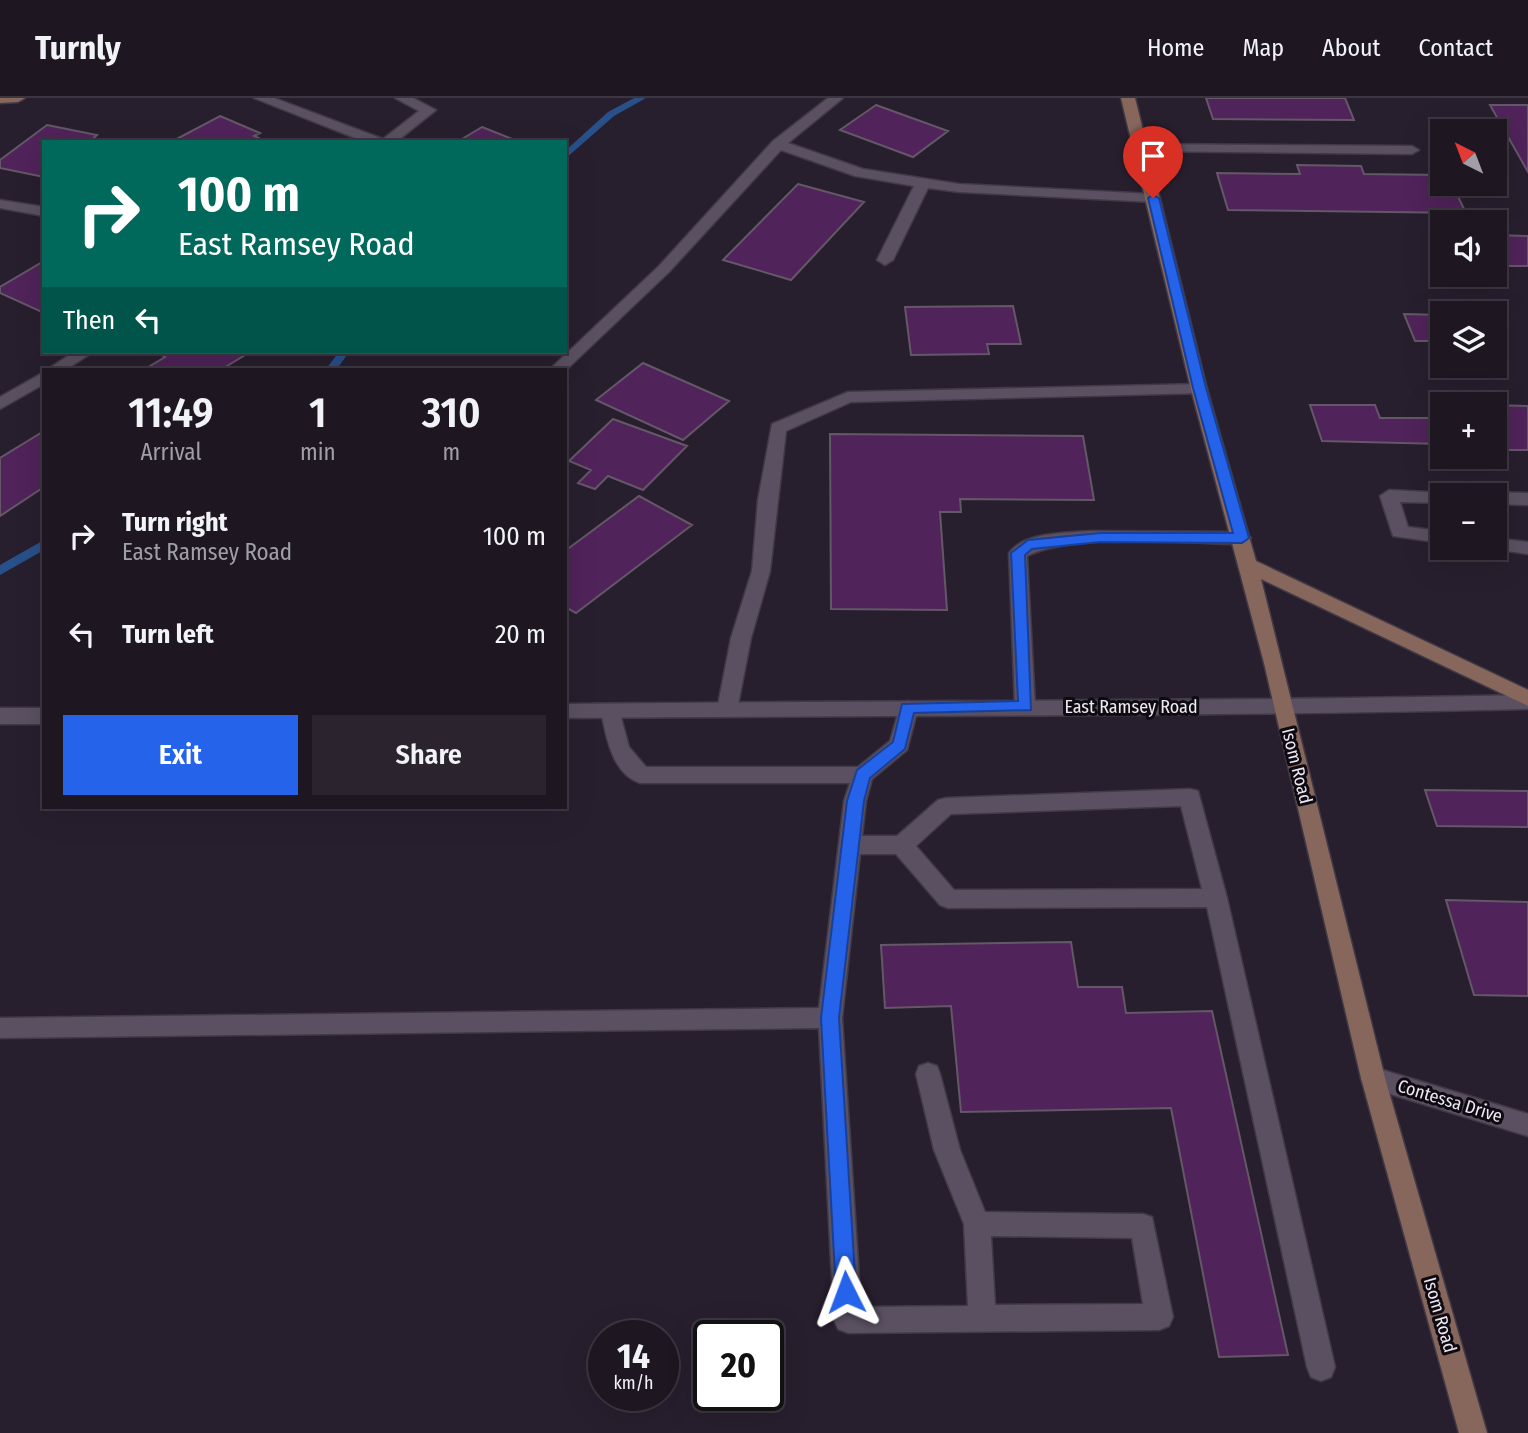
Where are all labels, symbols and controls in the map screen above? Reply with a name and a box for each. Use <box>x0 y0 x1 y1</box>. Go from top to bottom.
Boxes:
text: Turnly <box>35 28 121 68</box>
text: Home <box>1147 34 1204 62</box>
text: Map <box>1242 34 1284 62</box>
text: About <box>1322 34 1380 62</box>
text: Contact <box>1418 34 1493 62</box>
north arrow <box>1430 119 1507 196</box>
map controls <box>1430 119 1507 560</box>
pin <box>1123 126 1183 198</box>
icon: arrive <box>1134 137 1172 175</box>
text: 100 m <box>178 165 300 224</box>
icon: right <box>63 168 154 259</box>
button: sound <box>1430 210 1507 287</box>
text: East Ramsey Road <box>178 225 415 263</box>
icon: left <box>129 301 167 339</box>
button: layers <box>1430 301 1507 378</box>
text: Then <box>63 305 115 336</box>
text: 11:49 <box>128 388 214 438</box>
text: 1 <box>309 388 327 438</box>
text: 310 <box>422 388 481 438</box>
button: + <box>1430 392 1507 469</box>
text: Arrival <box>140 438 201 466</box>
text: min <box>300 438 336 466</box>
text: m <box>442 438 460 466</box>
button: − <box>1430 483 1507 560</box>
text: Turn right <box>122 507 228 538</box>
icon: right <box>63 517 101 555</box>
text: 100 m <box>483 521 546 552</box>
text: East Ramsey Road <box>122 538 292 566</box>
icon: left <box>63 615 101 653</box>
text: Turn left <box>122 619 214 650</box>
text: 20 m <box>495 619 546 650</box>
street label: East Ramsey Road <box>1064 696 1198 718</box>
button: Exit <box>63 715 298 795</box>
button: Share <box>312 715 546 795</box>
street label: Isom Road <box>1277 726 1317 806</box>
street label: Contessa Drive <box>1395 1075 1505 1127</box>
position arrow <box>809 1255 883 1329</box>
street label: Isom Road <box>1419 1275 1461 1355</box>
speed limit sign: 20 <box>693 1320 784 1411</box>
text: 14 <box>617 1335 650 1377</box>
text: km/h <box>613 1372 654 1394</box>

